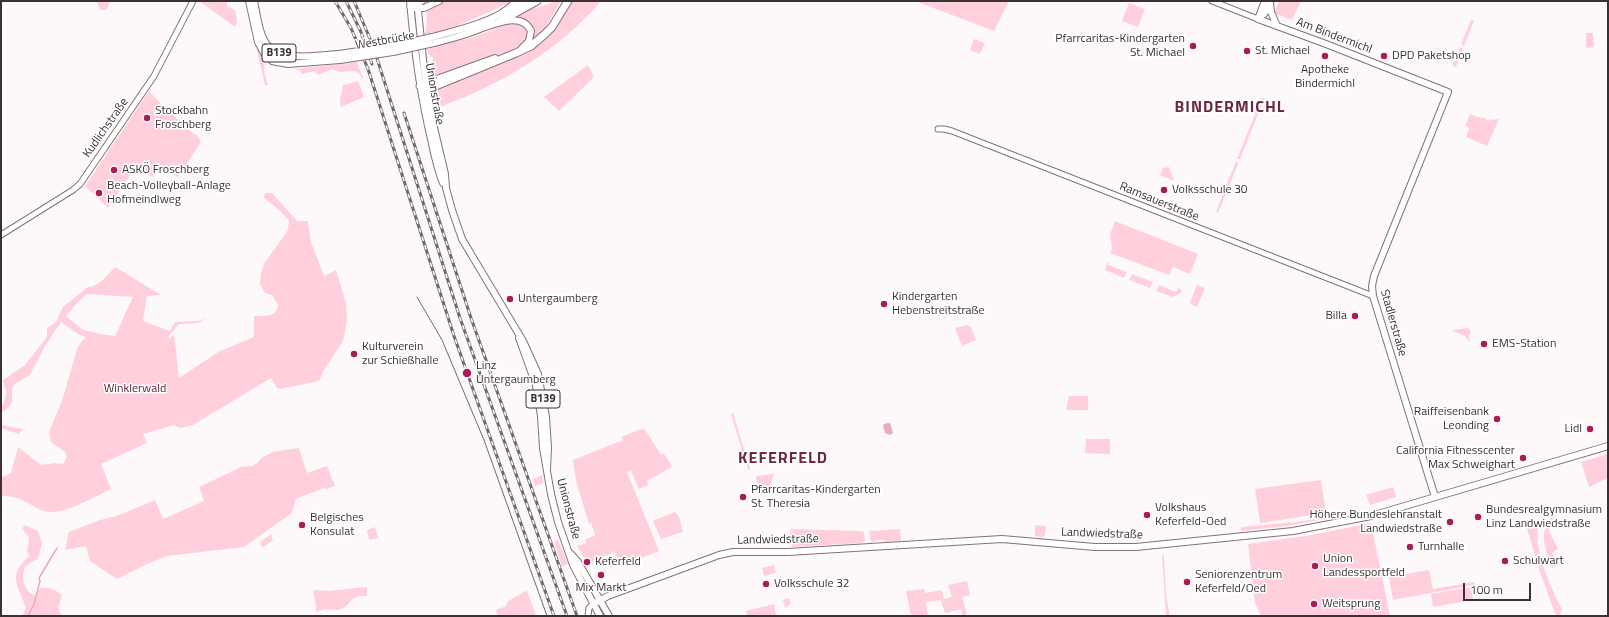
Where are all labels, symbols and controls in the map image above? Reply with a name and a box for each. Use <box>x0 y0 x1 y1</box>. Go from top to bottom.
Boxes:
street label: Am Bindermichl <box>1294 15 1374 57</box>
street label: Westbrücke <box>354 29 416 53</box>
place label: Pfarrcaritas-Kindergarten St. Michael <box>1055 32 1185 60</box>
marker: Pfarrcaritas-Kindergarten St. Michael <box>1188 41 1198 51</box>
road number: B139 <box>262 44 296 62</box>
place label: St. Michael <box>1255 44 1310 58</box>
marker: St. Michael <box>1242 46 1252 56</box>
place label: DPD Paketshop <box>1392 49 1471 63</box>
marker: Apotheke Bindermichl <box>1320 51 1330 61</box>
marker: DPD Paketshop <box>1379 51 1389 61</box>
street label: Unionstraße <box>421 62 447 126</box>
place label: Apotheke Bindermichl <box>1295 63 1355 91</box>
street label: Kudlichstraße <box>80 95 132 161</box>
district label: BINDERMICHL <box>1175 98 1285 118</box>
place label: Stockbahn Froschberg <box>155 104 211 132</box>
marker: Stockbahn Froschberg <box>142 113 152 123</box>
place label: ASKÖ Froschberg <box>122 163 209 177</box>
marker: ASKÖ Froschberg <box>109 165 119 175</box>
place label: Beach-Volleyball-Anlage Hofmeindlweg <box>107 179 231 207</box>
street label: Ramsauerstraße <box>1117 179 1201 225</box>
place label: Volksschule 30 <box>1172 183 1248 197</box>
marker: Volksschule 30 <box>1159 185 1169 195</box>
marker: Beach-Volleyball-Anlage Hofmeindlweg <box>94 188 104 198</box>
street label: Stadlerstraße <box>1377 288 1409 358</box>
place label: Kindergarten Hebenstreitstraße <box>892 290 985 318</box>
place label: Untergaumberg <box>518 292 598 306</box>
marker: Untergaumberg <box>505 294 515 304</box>
marker: Kindergarten Hebenstreitstraße <box>879 299 889 309</box>
place label: Billa <box>1325 309 1347 323</box>
marker: Billa <box>1350 311 1360 321</box>
place label: EMS-Station <box>1492 337 1556 351</box>
marker: EMS-Station <box>1479 339 1489 349</box>
place label: Kulturverein zur Schießhalle <box>362 340 438 368</box>
marker: Kulturverein zur Schießhalle <box>349 349 359 359</box>
place label: Linz Untergaumberg <box>476 359 556 387</box>
marker: Linz Untergaumberg <box>461 367 473 379</box>
park label: Winklerwald <box>104 382 166 396</box>
road number: B139 <box>526 390 560 408</box>
place label: Raiffeisenbank Leonding <box>1414 405 1489 433</box>
marker: Raiffeisenbank Leonding <box>1492 414 1502 424</box>
place label: Lidl <box>1565 422 1582 436</box>
marker: Lidl <box>1585 424 1595 434</box>
place label: California Fitnesscenter Max Schweighart <box>1396 444 1515 472</box>
district label: KEFERFELD <box>738 449 828 469</box>
marker: California Fitnesscenter Max Schweighart <box>1518 453 1528 463</box>
street label: Unionstraße <box>553 477 583 541</box>
place label: Pfarrcaritas-Kindergarten St. Theresia <box>751 483 881 511</box>
marker: Pfarrcaritas-Kindergarten St. Theresia <box>738 492 748 502</box>
place label: Volkshaus Keferfeld-Oed <box>1155 501 1226 529</box>
place label: Bundesrealgymnasium Linz Landwiedstraße <box>1486 503 1602 531</box>
place label: Höhere Bundeslehranstalt Landwiedstraße <box>1310 508 1442 536</box>
marker: Volkshaus Keferfeld-Oed <box>1142 510 1152 520</box>
place label: Belgisches Konsulat <box>310 511 364 539</box>
marker: Bundesrealgymnasium Linz Landwiedstraße <box>1473 512 1483 522</box>
marker: Höhere Bundeslehranstalt Landwiedstraße <box>1445 517 1455 527</box>
marker: Belgisches Konsulat <box>297 520 307 530</box>
street label: Landwiedstraße <box>1061 525 1143 543</box>
street label: Landwiedstraße <box>737 532 819 548</box>
place label: Turnhalle <box>1418 540 1464 554</box>
marker: Turnhalle <box>1405 542 1415 552</box>
place label: Union Landessportfeld <box>1323 552 1405 580</box>
place label: Schulwart <box>1513 554 1564 568</box>
place label: Keferfeld <box>595 555 641 569</box>
marker: Schulwart <box>1500 556 1510 566</box>
marker: Keferfeld <box>582 557 592 567</box>
marker: Union Landessportfeld <box>1310 561 1320 571</box>
place label: Seniorenzentrum Keferfeld/Oed <box>1195 568 1282 596</box>
marker: Mix Markt <box>596 570 606 580</box>
scale bar <box>1465 575 1533 601</box>
place label: Volksschule 32 <box>774 577 850 591</box>
marker: Seniorenzentrum Keferfeld/Oed <box>1182 577 1192 587</box>
marker: Volksschule 32 <box>761 579 771 589</box>
text: 100 m <box>1470 580 1503 599</box>
place label: Mix Markt <box>576 581 626 595</box>
place label: Weitsprung <box>1322 597 1380 611</box>
marker: Weitsprung <box>1309 599 1319 609</box>

